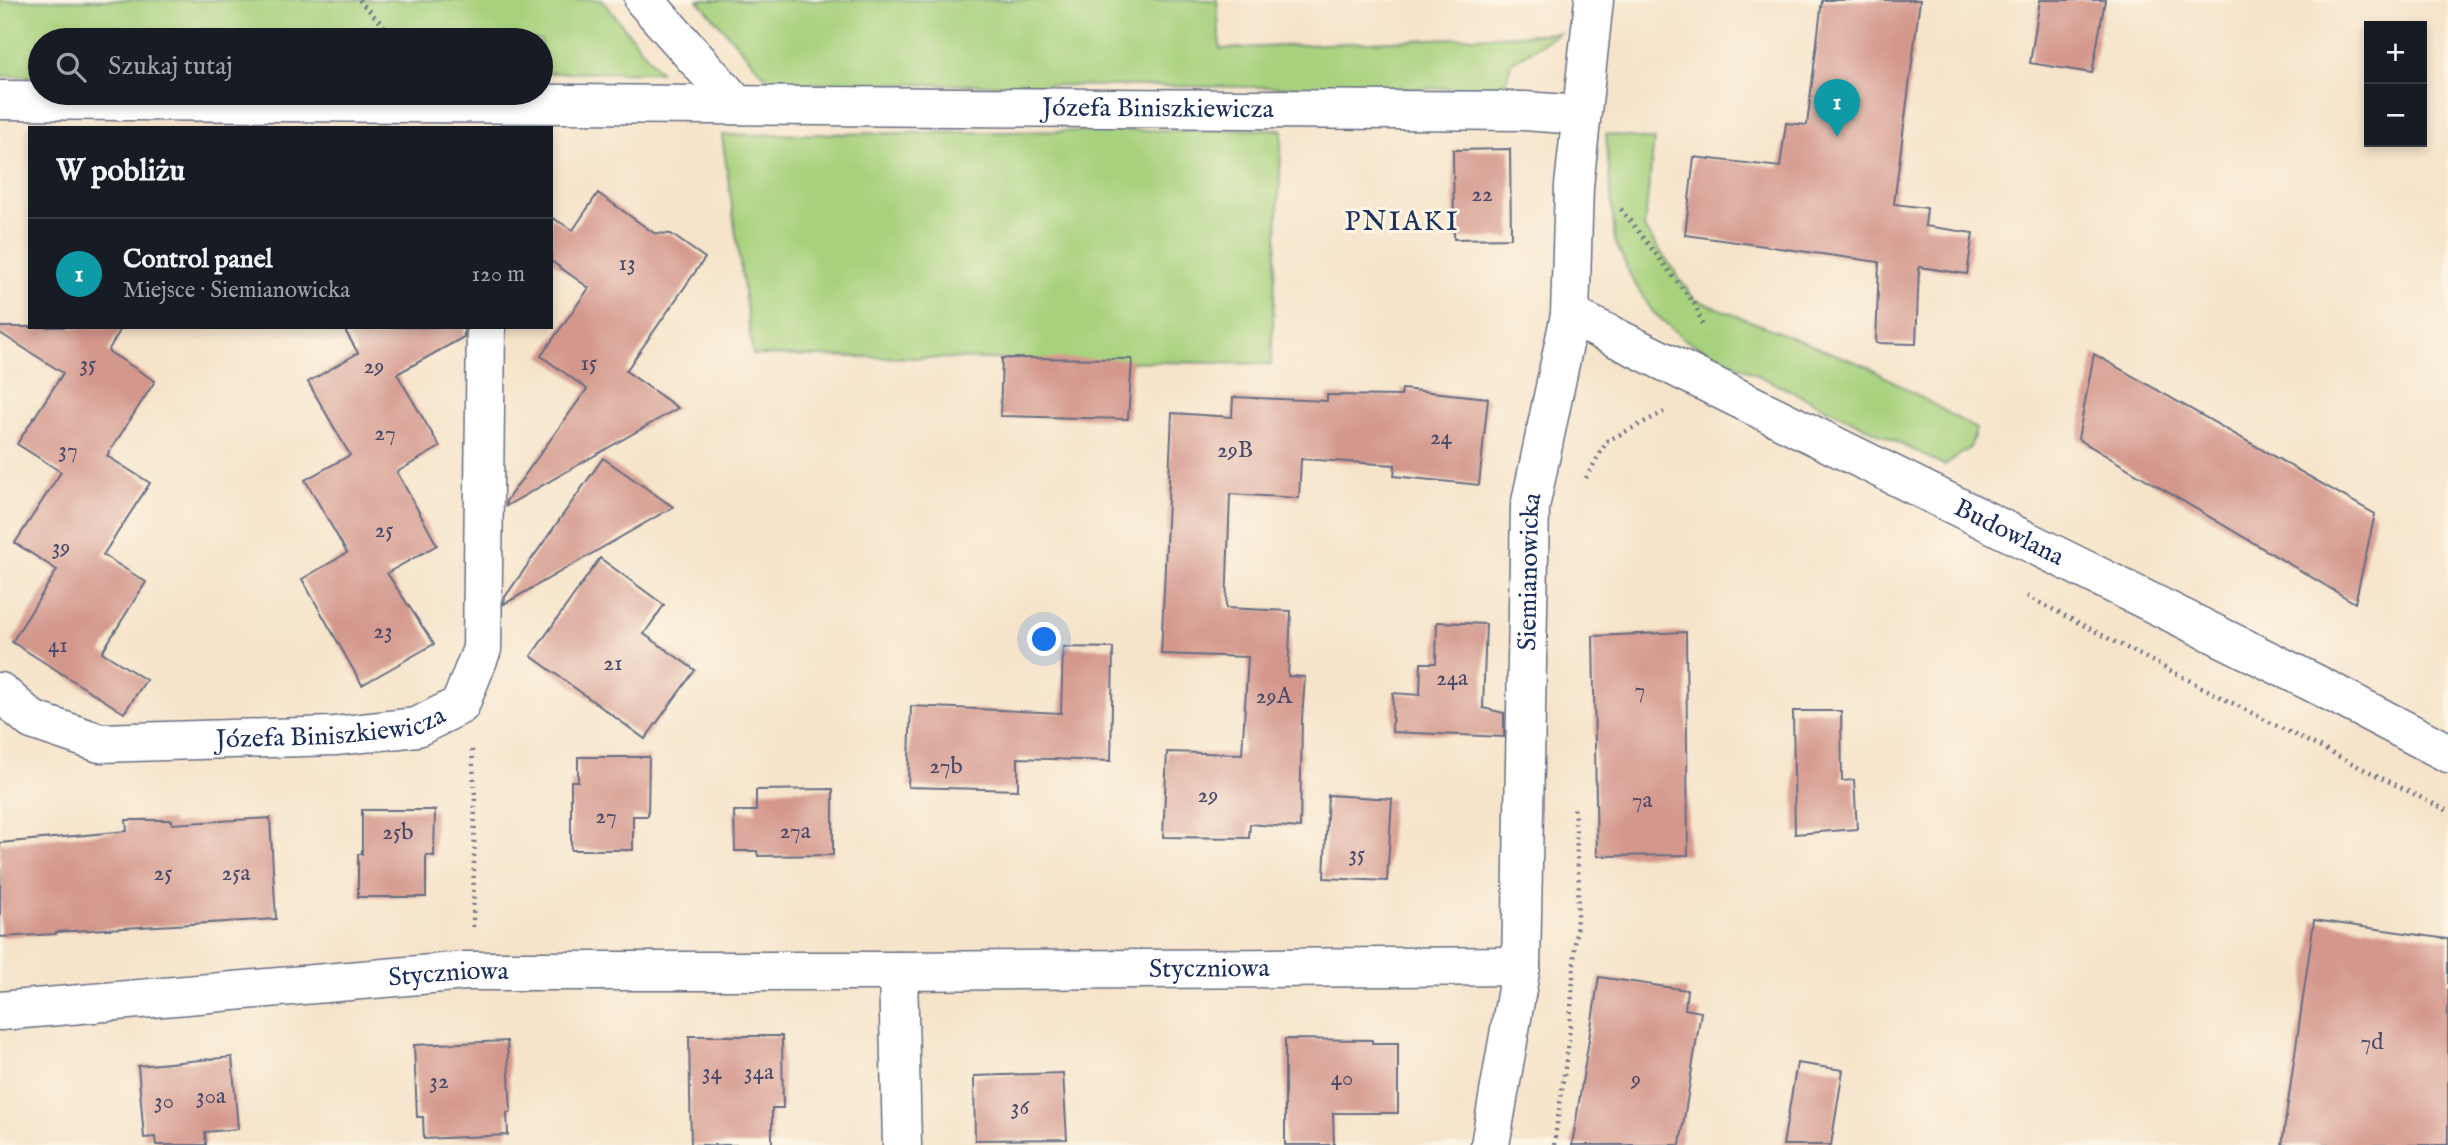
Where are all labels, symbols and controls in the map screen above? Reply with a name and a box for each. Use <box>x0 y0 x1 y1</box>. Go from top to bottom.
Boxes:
map controls <box>2364 21 2427 147</box>
button: + <box>2364 21 2427 84</box>
search box <box>28 28 553 105</box>
icon: search <box>52 48 90 86</box>
text: Szukaj tutaj <box>108 50 233 83</box>
pin: 1 <box>1814 79 1860 137</box>
button: − <box>2364 84 2427 147</box>
street label: Józefa Biniszkiewicza <box>1039 91 1275 126</box>
text: W pobliżu <box>56 153 185 191</box>
house number: 22 <box>1471 180 1493 209</box>
district label: PNIAKI <box>1344 205 1460 240</box>
text: Control panel <box>123 243 273 276</box>
house number: 13 <box>618 249 636 278</box>
text: 1 <box>75 260 83 289</box>
text: 120 m <box>472 260 525 289</box>
text: Miejsce · Siemianowicka <box>123 276 350 305</box>
house number: 15 <box>581 349 597 378</box>
house number: 35 <box>80 350 96 379</box>
house number: 29 <box>364 352 384 381</box>
house number: 27 <box>374 419 396 448</box>
house number: 24 <box>1430 423 1453 452</box>
house number: 37 <box>58 436 78 465</box>
house number: 29B <box>1217 436 1253 465</box>
street label: Siemianowicka <box>1511 489 1549 651</box>
street label: Budowlana <box>1949 491 2070 574</box>
house number: 25 <box>374 516 394 545</box>
house number: 39 <box>52 533 70 562</box>
house number: 23 <box>373 617 393 646</box>
your location <box>1027 622 1061 656</box>
house number: 41 <box>48 631 68 660</box>
house number: 21 <box>603 649 623 678</box>
house number: 24a <box>1436 664 1468 693</box>
house number: 7 <box>1635 676 1645 705</box>
house number: 29A <box>1256 682 1294 711</box>
street label: Józefa Biniszkiewicza <box>212 698 452 756</box>
house number: 27b <box>929 752 963 781</box>
house number: 29 <box>1198 781 1218 810</box>
house number: 7a <box>1632 786 1652 815</box>
house number: 27 <box>595 802 617 831</box>
house number: 27a <box>779 817 811 846</box>
house number: 25b <box>382 818 414 847</box>
house number: 35 <box>1349 840 1365 869</box>
house number: 25 <box>153 859 173 888</box>
house number: 25a <box>222 859 251 888</box>
street label: Styczniowa <box>1149 952 1271 985</box>
street label: Styczniowa <box>387 954 509 994</box>
house number: 7d <box>2360 1028 2384 1057</box>
house number: 34 <box>702 1058 723 1087</box>
house number: 34a <box>744 1058 774 1087</box>
house number: 40 <box>1331 1064 1353 1093</box>
house number: 9 <box>1630 1065 1641 1094</box>
house number: 32 <box>429 1067 449 1096</box>
house number: 30a <box>196 1082 226 1111</box>
house number: 30 <box>154 1087 174 1116</box>
house number: 36 <box>1011 1093 1030 1122</box>

